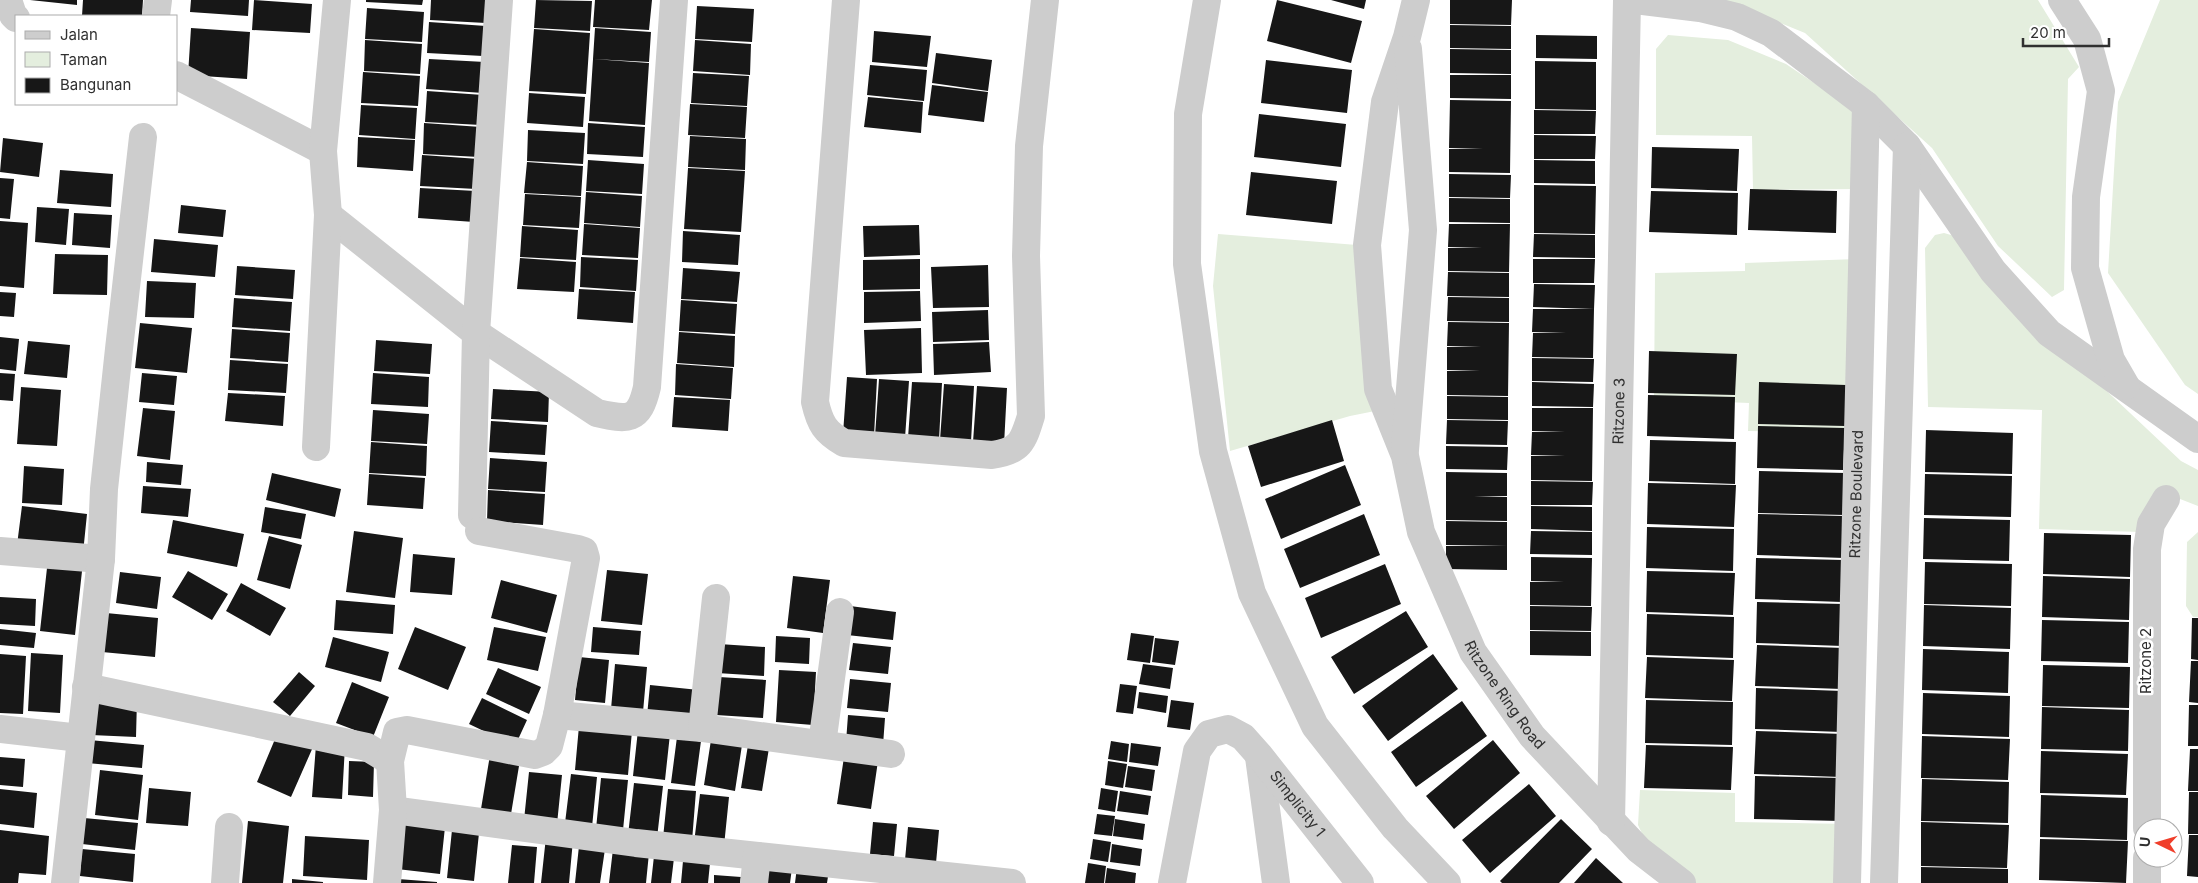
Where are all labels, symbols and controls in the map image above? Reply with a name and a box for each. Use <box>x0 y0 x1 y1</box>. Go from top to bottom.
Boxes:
legend <box>15 15 178 105</box>
scale bar <box>2023 15 2109 47</box>
text: 20 m <box>2030 23 2066 42</box>
text: Jalan <box>60 25 98 44</box>
text: Taman <box>60 50 107 69</box>
text: Bangunan <box>60 75 131 94</box>
street label: Ritzone 3 <box>1608 378 1629 444</box>
street label: Ritzone Boulevard <box>1845 430 1867 558</box>
street label: Ritzone 2 <box>2136 628 2155 694</box>
street label: Ritzone Ring Road <box>1460 638 1549 753</box>
street label: Simplicity 1 <box>1266 767 1330 840</box>
north arrow <box>2133 818 2183 868</box>
text: U <box>2136 836 2153 848</box>

